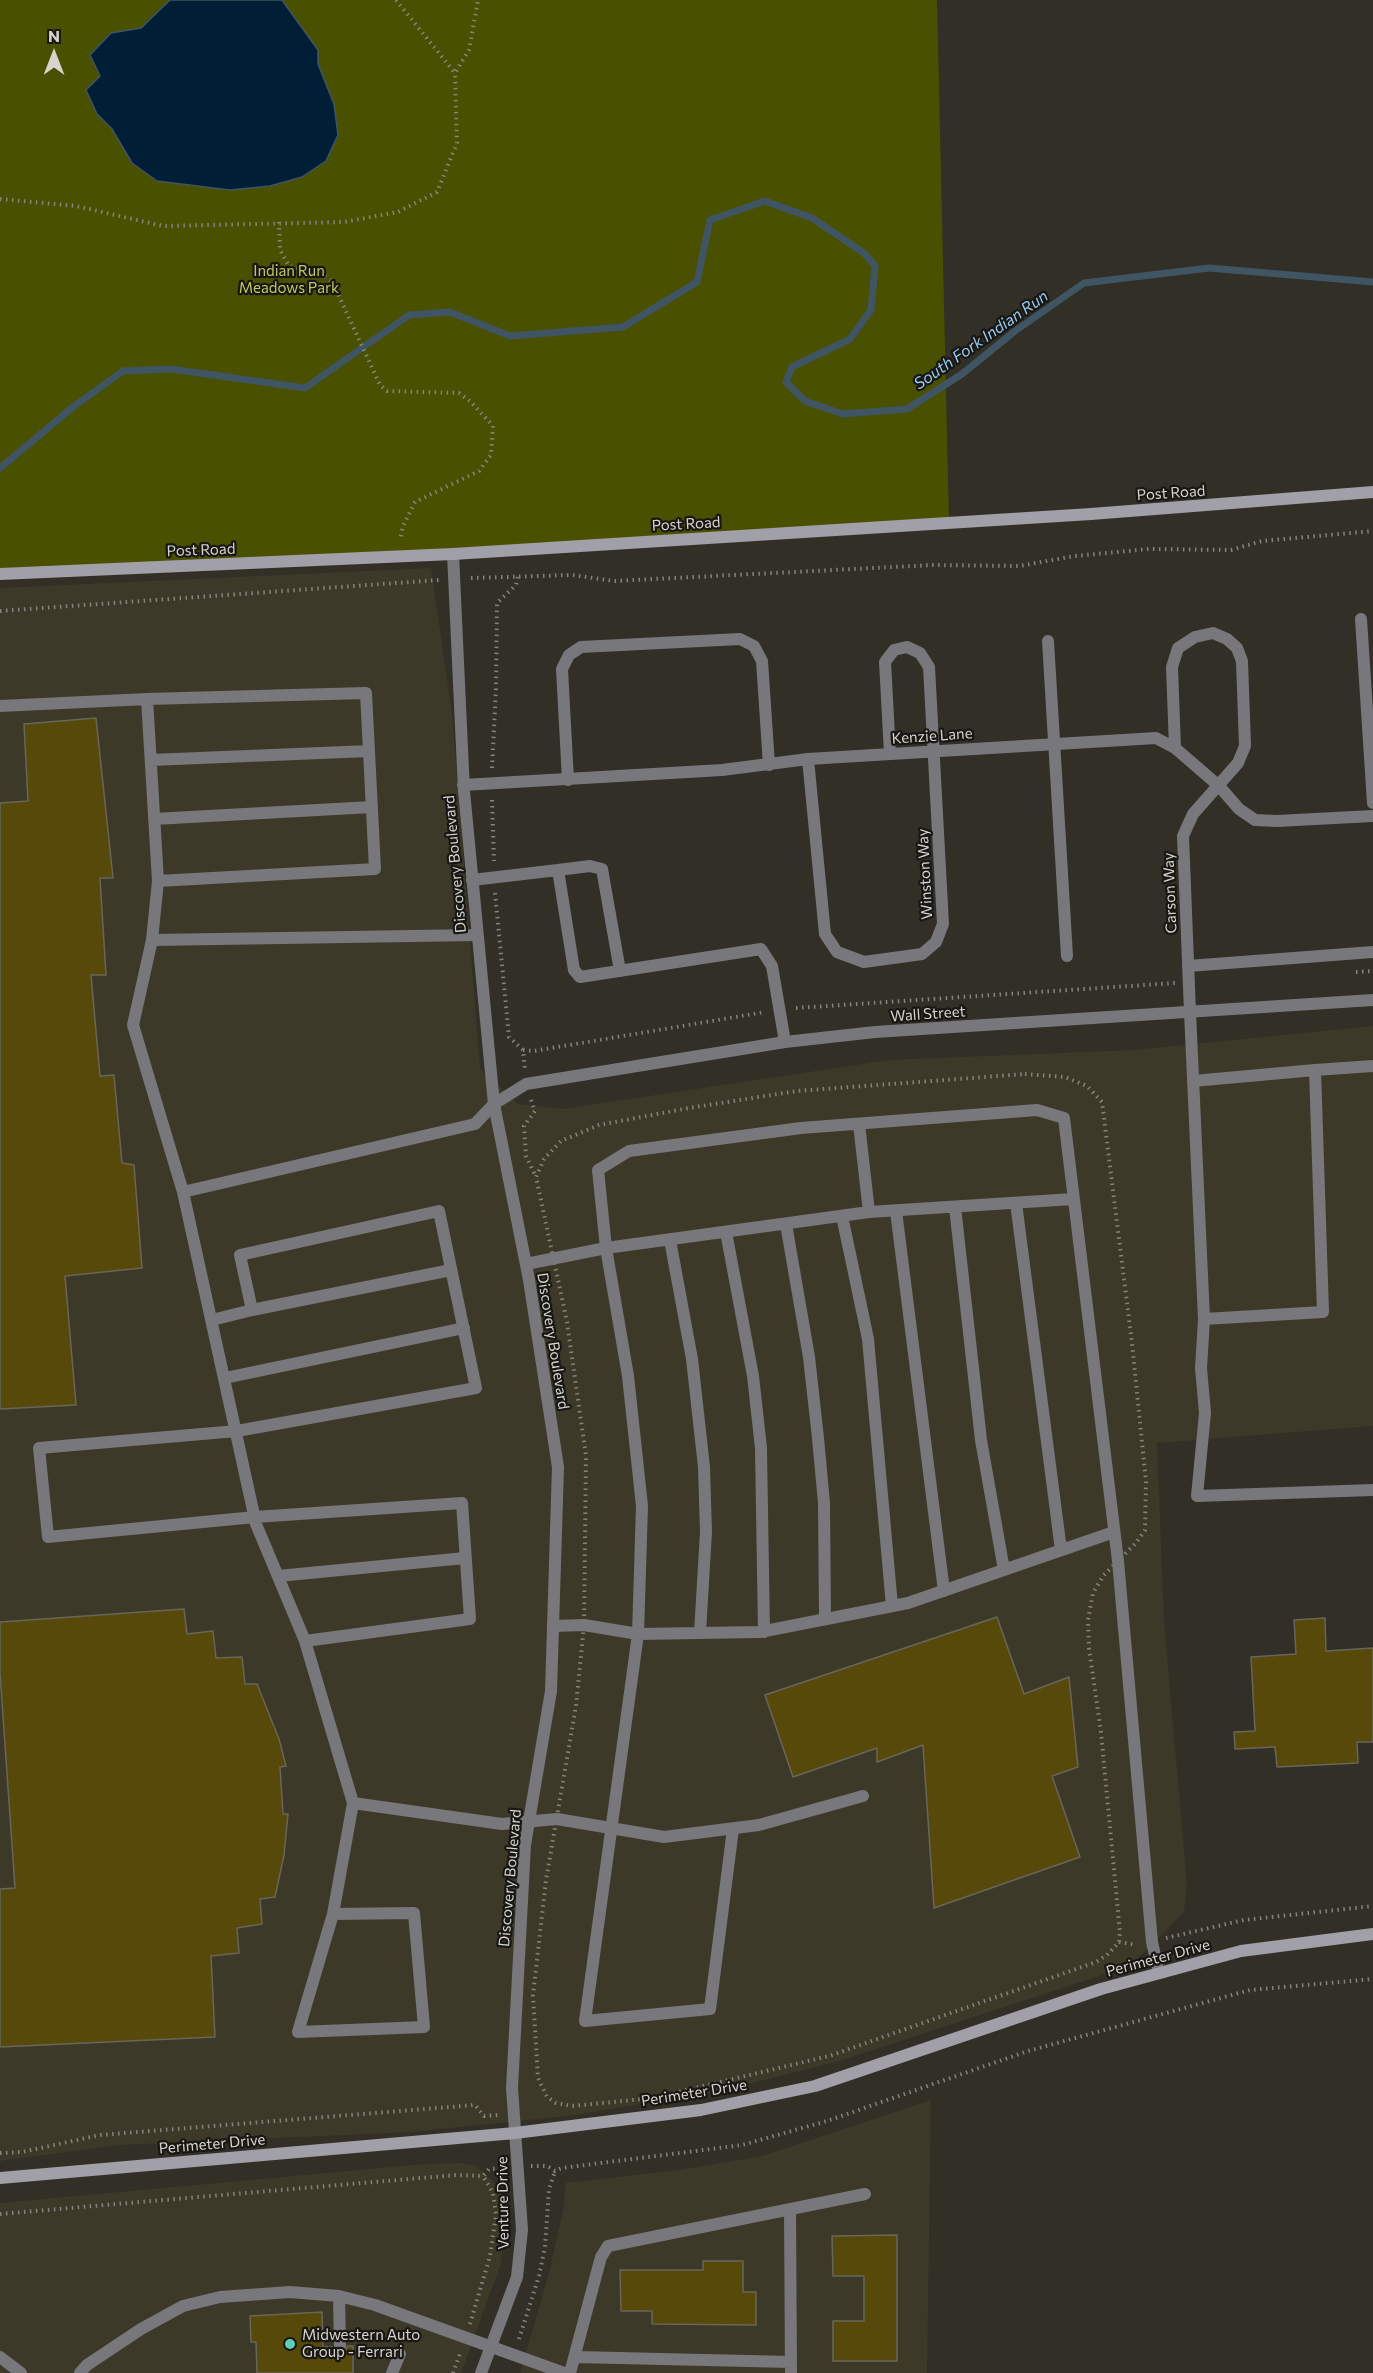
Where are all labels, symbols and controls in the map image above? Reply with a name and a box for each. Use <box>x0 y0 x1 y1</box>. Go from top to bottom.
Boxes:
north arrow <box>24 24 84 84</box>
text: N <box>48 26 60 45</box>
park label: Indian Run Meadows Park <box>239 262 339 297</box>
water label: South Fork Indian Run <box>910 286 1052 394</box>
street label: Post Road <box>1136 482 1206 504</box>
street label: Post Road <box>651 513 721 535</box>
street label: Post Road <box>166 540 236 560</box>
street label: Kenzie Lane <box>891 724 973 748</box>
street label: Discovery Boulevard <box>440 794 470 934</box>
street label: Winston Way <box>914 828 936 920</box>
street label: Carson Way <box>1160 852 1180 934</box>
street label: Wall Street <box>890 1002 966 1026</box>
street label: Discovery Boulevard <box>533 1271 573 1411</box>
street label: Discovery Boulevard <box>495 1808 525 1948</box>
street label: Perimeter Drive <box>1104 1935 1212 1981</box>
street label: Perimeter Drive <box>640 2076 748 2110</box>
street label: Perimeter Drive <box>158 2130 266 2158</box>
street label: Venture Drive <box>493 2156 513 2250</box>
place label: Midwestern Auto Group - Ferrari <box>302 2326 420 2361</box>
marker: Midwestern Auto Group - Ferrari <box>283 2337 297 2351</box>

